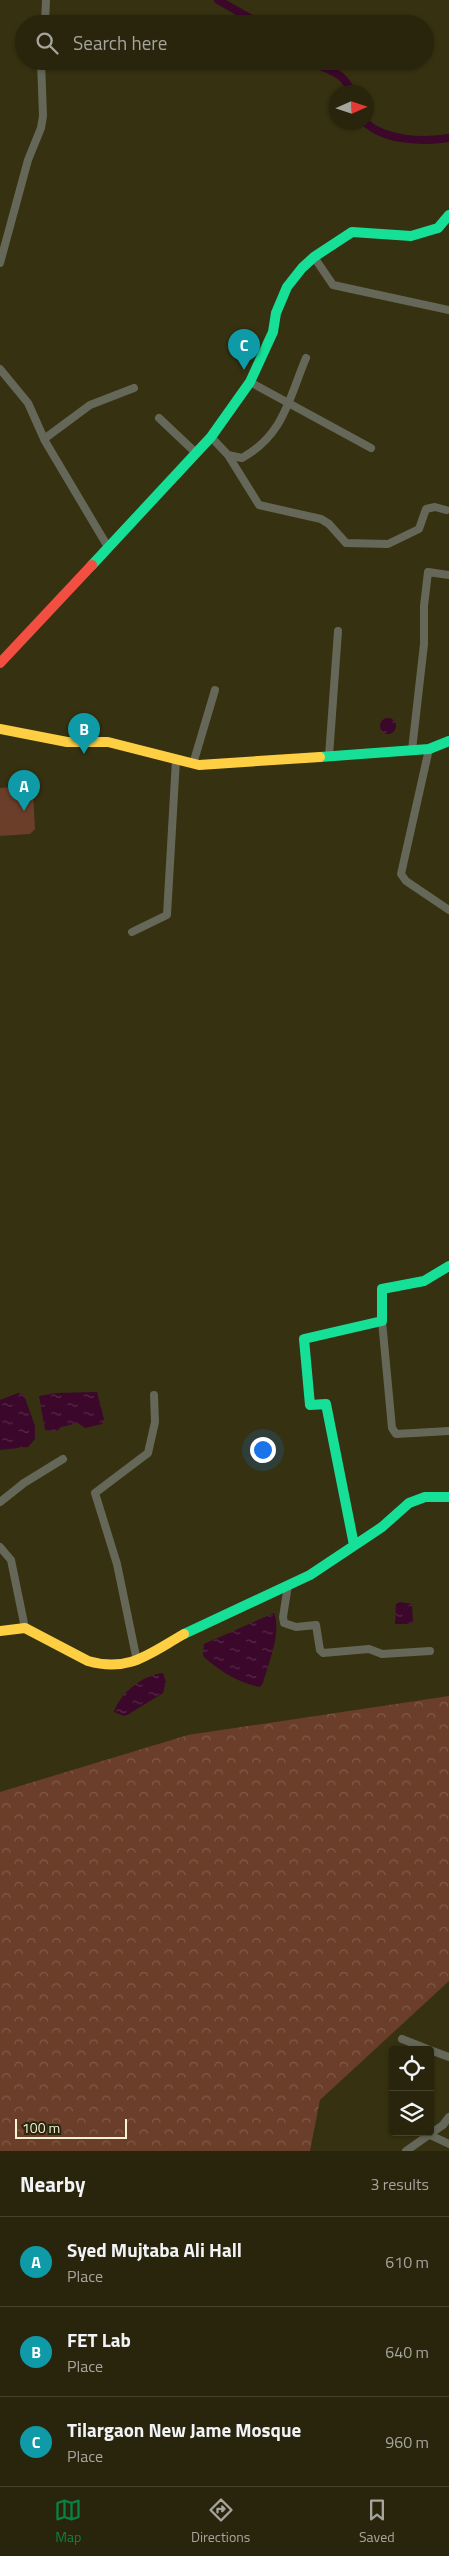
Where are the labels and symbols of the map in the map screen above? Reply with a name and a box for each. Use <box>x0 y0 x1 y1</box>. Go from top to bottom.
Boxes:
north arrow <box>329 85 374 130</box>
pin: C <box>228 329 260 370</box>
pin: B <box>68 713 100 754</box>
pin: A <box>8 770 40 811</box>
your location <box>250 1437 276 1463</box>
scale bar <box>15 2116 128 2139</box>

